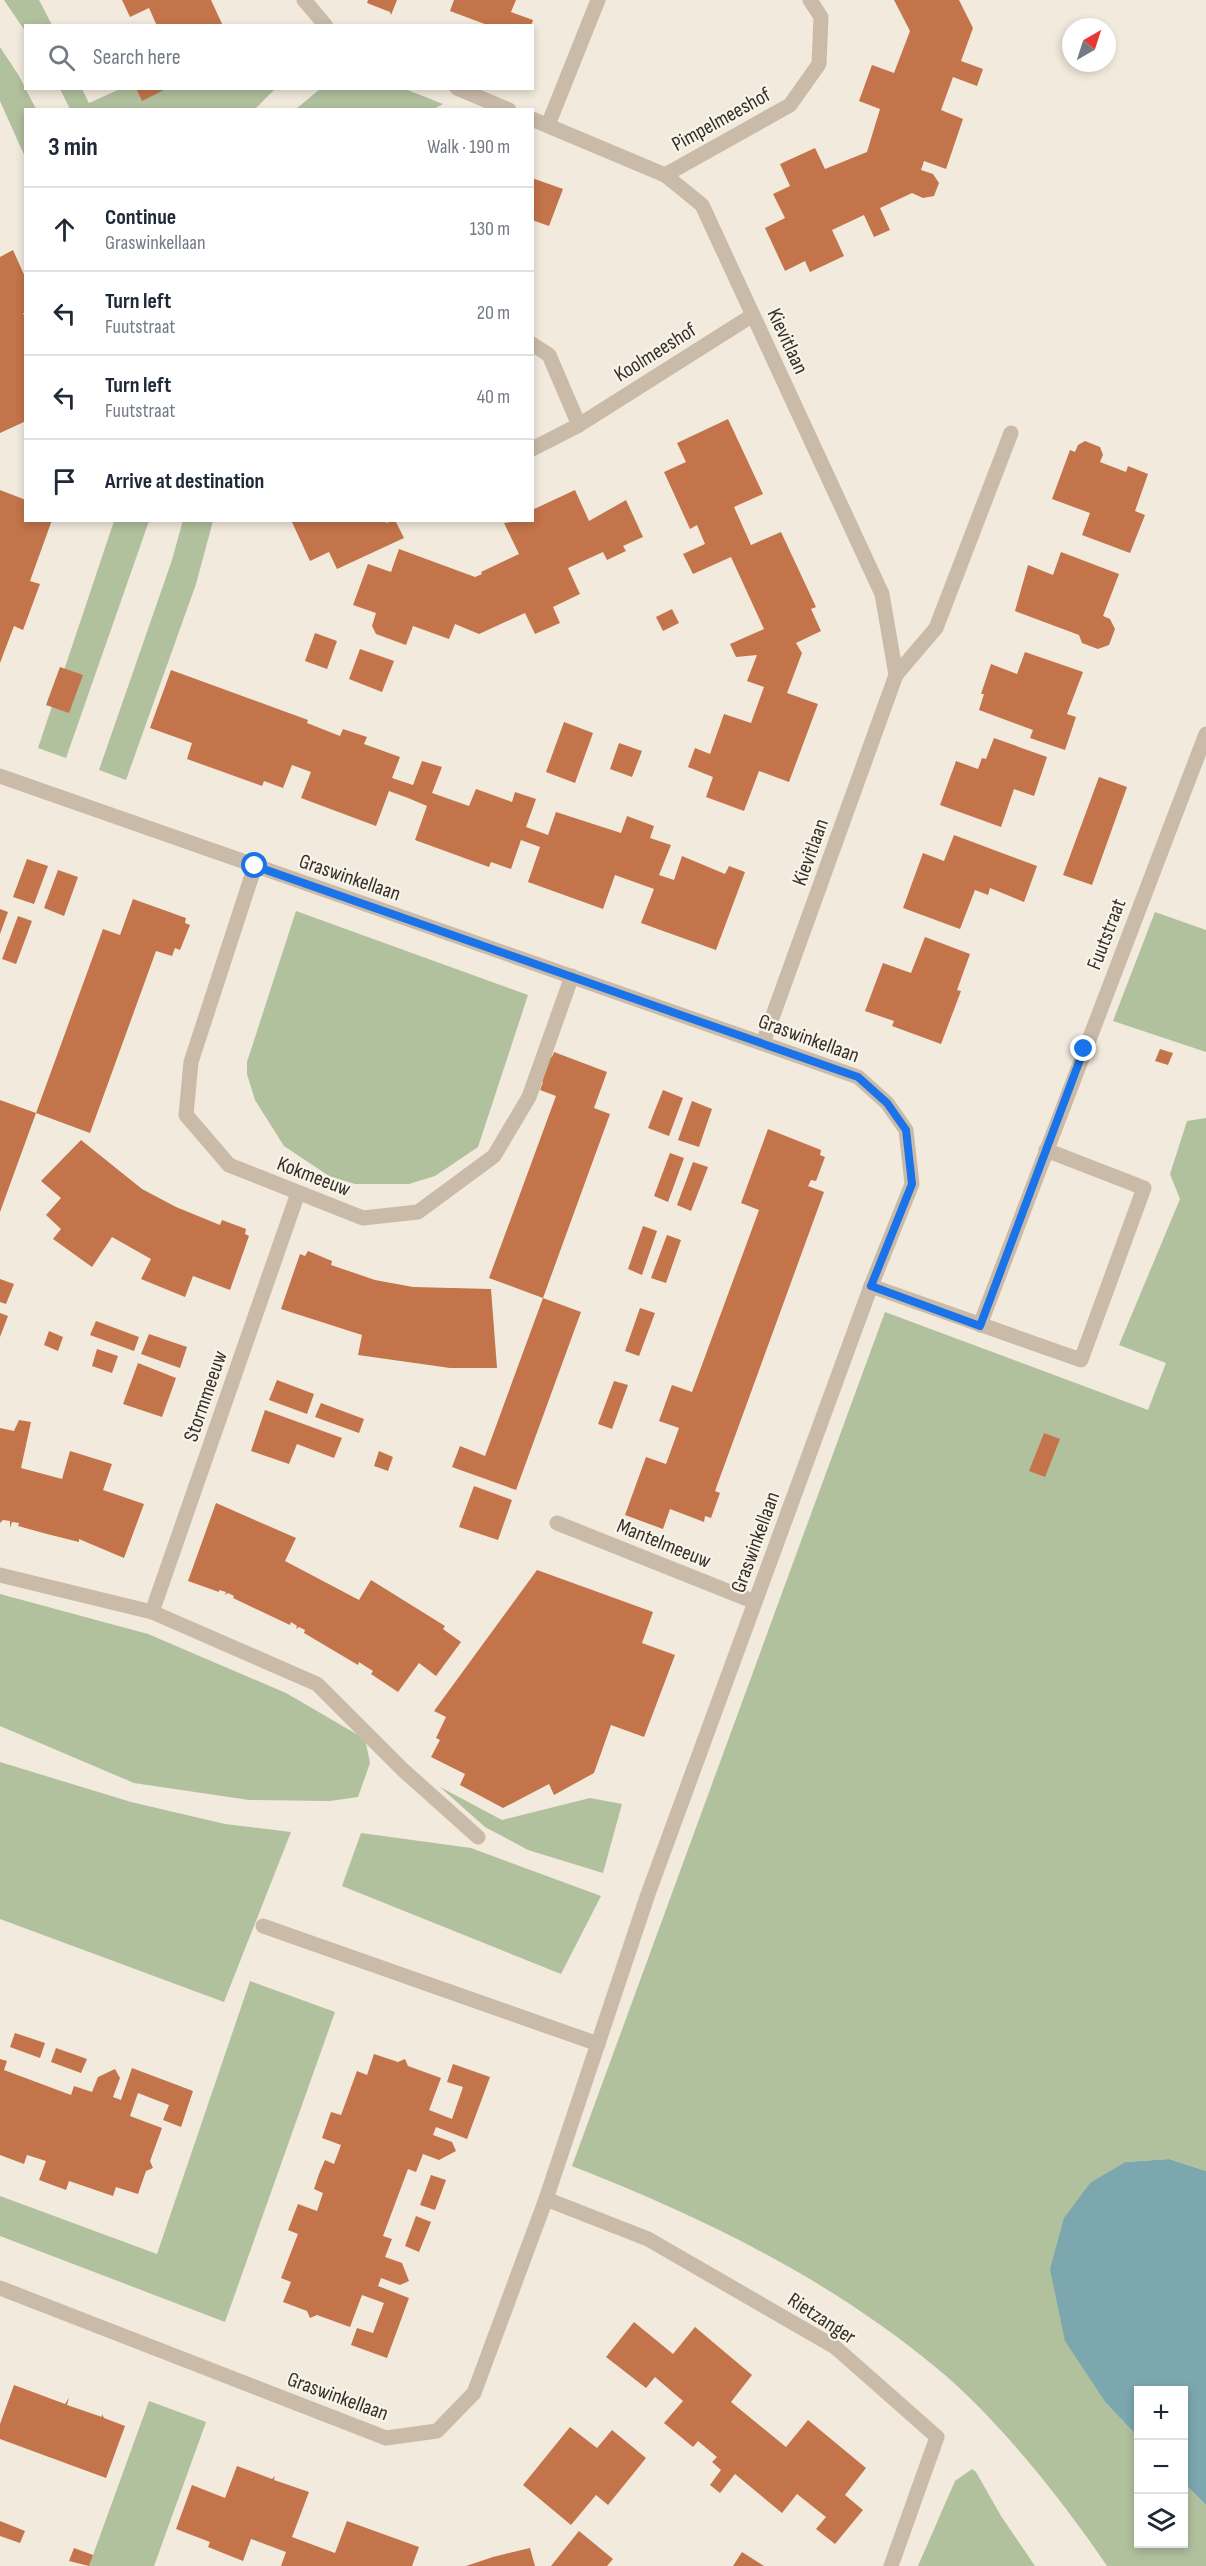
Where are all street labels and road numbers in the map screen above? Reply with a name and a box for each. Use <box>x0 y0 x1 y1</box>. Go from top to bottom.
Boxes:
street label: Pimpelmeeshof <box>668 82 776 157</box>
street label: Kievitlaan <box>762 305 814 378</box>
street label: Koolmeeshof <box>610 317 702 387</box>
street label: Kievitlaan <box>787 815 834 889</box>
street label: Graswinkellaan <box>296 848 404 906</box>
street label: Fuutstraat <box>1082 895 1131 973</box>
street label: Graswinkellaan <box>755 1009 863 1068</box>
street label: Kokmeeuw <box>273 1151 354 1202</box>
street label: Stormmeeuw <box>178 1347 233 1445</box>
street label: Graswinkellaan <box>726 1488 785 1596</box>
street label: Mantelmeeuw <box>613 1513 715 1574</box>
street label: Rietzanger <box>783 2287 860 2350</box>
street label: Graswinkellaan <box>284 2367 392 2426</box>

